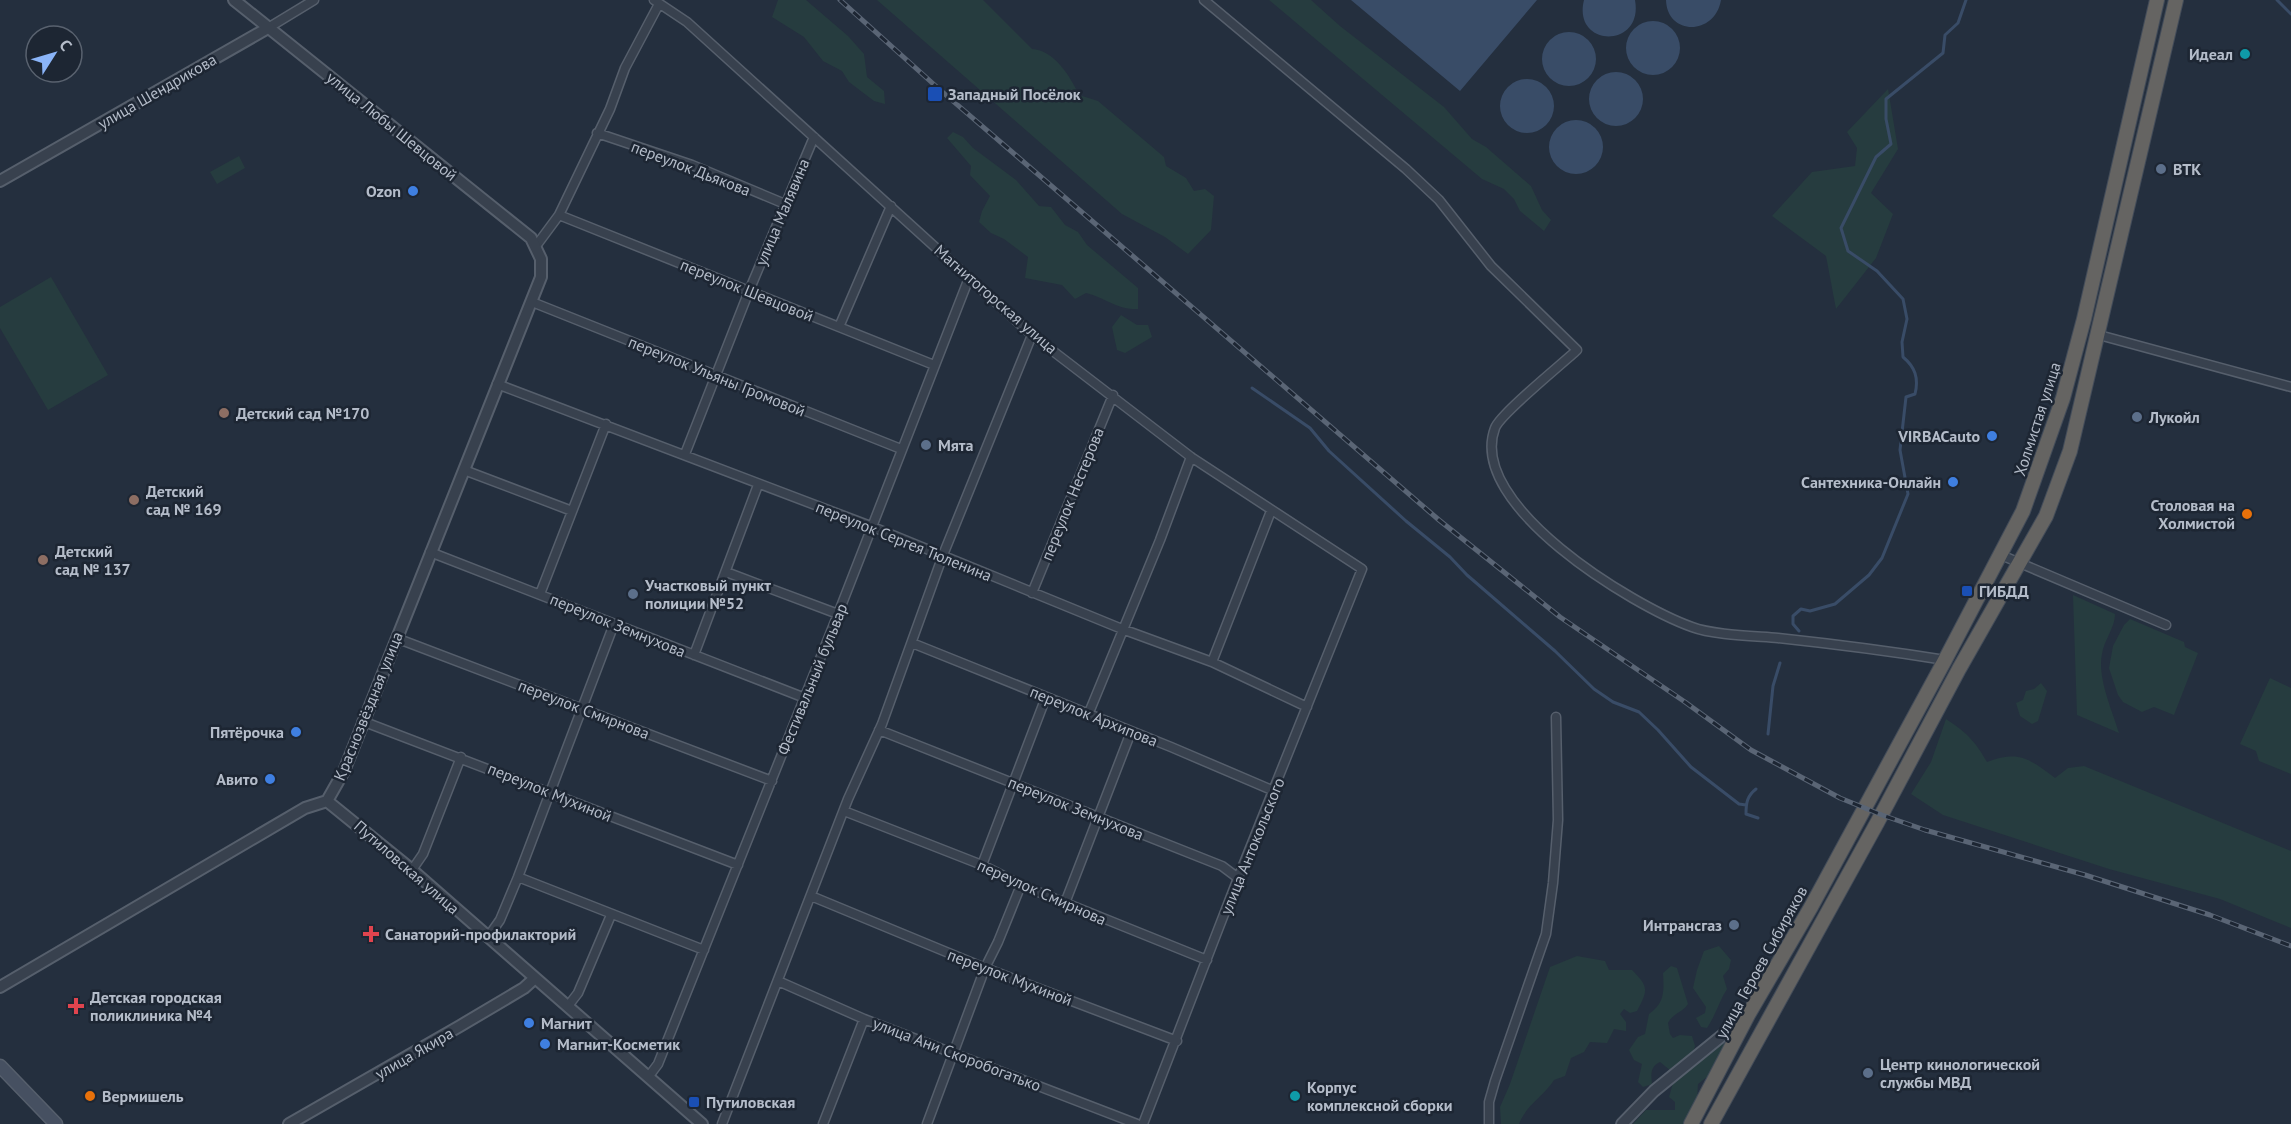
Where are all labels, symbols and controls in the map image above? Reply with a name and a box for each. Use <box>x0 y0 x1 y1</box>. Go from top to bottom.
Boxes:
north arrow <box>24 24 84 84</box>
text: С <box>55 35 77 55</box>
place label: Идеал <box>2189 44 2233 64</box>
marker: Идеал <box>2238 47 2252 61</box>
street label: улица Шендрикова <box>94 49 220 133</box>
street label: улица Любы Шевцовой <box>323 67 461 185</box>
place label: Западный Посёлок <box>948 84 1081 104</box>
marker: Западный Посёлок <box>926 85 944 103</box>
street label: переулок Дьякова <box>628 136 754 200</box>
street label: улица Малявина <box>750 155 814 269</box>
place label: ВТК <box>2173 159 2201 179</box>
marker: ВТК <box>2154 162 2168 176</box>
place label: Ozon <box>366 181 401 201</box>
marker: Ozon <box>406 184 420 198</box>
street label: Магнитогорская улица <box>930 240 1062 358</box>
street label: переулок Шевцовой <box>678 254 816 326</box>
street label: переулок Ульяны Громовой <box>626 331 808 421</box>
street label: Холмистая улица <box>2009 359 2065 479</box>
place label: Детский сад №170 <box>236 403 369 423</box>
marker: Детский сад №170 <box>217 406 231 420</box>
place label: Лукойл <box>2148 407 2200 427</box>
marker: Лукойл <box>2130 410 2144 424</box>
street label: переулок Нестерова <box>1036 424 1108 564</box>
place label: VIRBACauto <box>1897 426 1980 446</box>
marker: VIRBACauto <box>1985 429 1999 443</box>
place label: Мята <box>938 435 974 455</box>
marker: Мята <box>919 438 933 452</box>
place label: Сантехника-Онлайн <box>1801 472 1941 492</box>
marker: Сантехника-Онлайн <box>1946 475 1960 489</box>
place label: Детский сад № 169 <box>146 481 222 519</box>
marker: Детский сад № 169 <box>127 493 141 507</box>
place label: Столовая на Холмистой <box>2151 495 2235 533</box>
street label: переулок Сергея Тюленина <box>813 496 995 586</box>
marker: Столовая на Холмистой <box>2240 507 2254 521</box>
place label: Детский сад № 137 <box>55 541 131 579</box>
marker: Детский сад № 137 <box>36 553 50 567</box>
place label: Участковый пункт полиции №52 <box>644 575 771 613</box>
place label: ГИБДД <box>1979 581 2029 601</box>
marker: ГИБДД <box>1960 584 1974 598</box>
marker: Участковый пункт полиции №52 <box>626 587 640 601</box>
street label: переулок Земнухова <box>547 589 689 661</box>
street label: Фестивальный бульвар <box>772 600 852 758</box>
street label: Краснозвёздная улица <box>329 629 407 783</box>
street label: переулок Смирнова <box>516 675 652 743</box>
street label: переулок Архипова <box>1027 681 1161 751</box>
place label: Пятёрочка <box>210 722 284 742</box>
marker: Пятёрочка <box>289 725 303 739</box>
street label: переулок Мухиной <box>485 758 615 826</box>
place label: Авито <box>216 769 258 789</box>
marker: Авито <box>263 772 277 786</box>
street label: переулок Земнухова <box>1005 772 1147 844</box>
street label: улица Антокольского <box>1215 775 1289 917</box>
street label: Путиловская улица <box>350 816 464 918</box>
street label: переулок Смирнова <box>974 855 1110 929</box>
street label: улица Героев Сибиряков <box>1711 882 1811 1042</box>
place label: Интрансгаз <box>1643 915 1722 935</box>
marker: Интрансгаз <box>1727 918 1741 932</box>
place label: Cанаторий-профилакторий <box>385 924 576 944</box>
marker: Cанаторий-профилакторий <box>362 925 380 943</box>
street label: переулок Мухиной <box>945 944 1075 1010</box>
place label: Детская городская поликлиника №4 <box>90 987 222 1025</box>
marker: Детская городская поликлиника №4 <box>67 997 85 1015</box>
place label: Магнит <box>541 1013 592 1033</box>
street label: улица Ани Скоробогатько <box>870 1013 1044 1095</box>
marker: Магнит <box>522 1016 536 1030</box>
street label: улица Якира <box>371 1023 457 1083</box>
place label: Магнит-Косметик <box>557 1034 680 1054</box>
marker: Магнит-Косметик <box>538 1037 552 1051</box>
place label: Центр кинологической службы МВД <box>1880 1054 2040 1092</box>
marker: Центр кинологической службы МВД <box>1861 1066 1875 1080</box>
place label: Корпус комплексной сборки <box>1307 1077 1453 1115</box>
place label: Вермишель <box>102 1086 184 1106</box>
marker: Вермишель <box>83 1089 97 1103</box>
marker: Корпус комплексной сборки <box>1288 1089 1302 1103</box>
place label: Путиловская <box>706 1092 795 1112</box>
marker: Путиловская <box>687 1095 701 1109</box>

